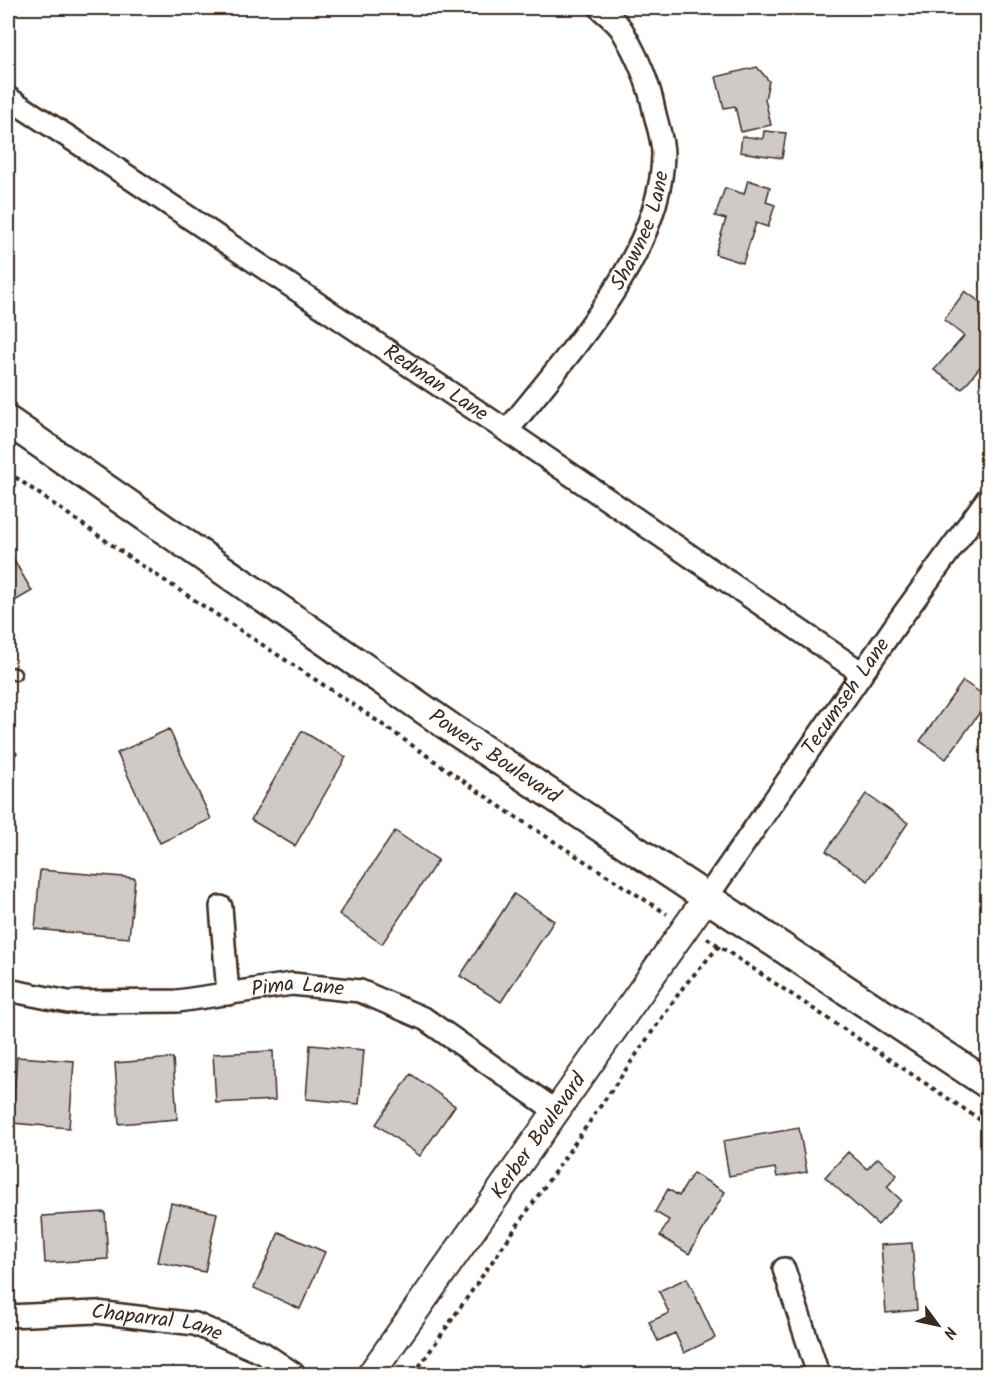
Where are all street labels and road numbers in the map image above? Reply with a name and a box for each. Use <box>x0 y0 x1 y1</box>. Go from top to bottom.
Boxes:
street label: Shawnee Lane <box>602 168 678 297</box>
street label: Redman Lane <box>376 336 495 431</box>
street label: Tecumseh Lane <box>793 630 899 762</box>
street label: Powers Boulevard <box>422 701 568 813</box>
street label: Pima Lane <box>249 967 346 1006</box>
street label: Kerber Boulevard <box>482 1065 595 1206</box>
street label: Chaparral Lane <box>89 1295 228 1351</box>

